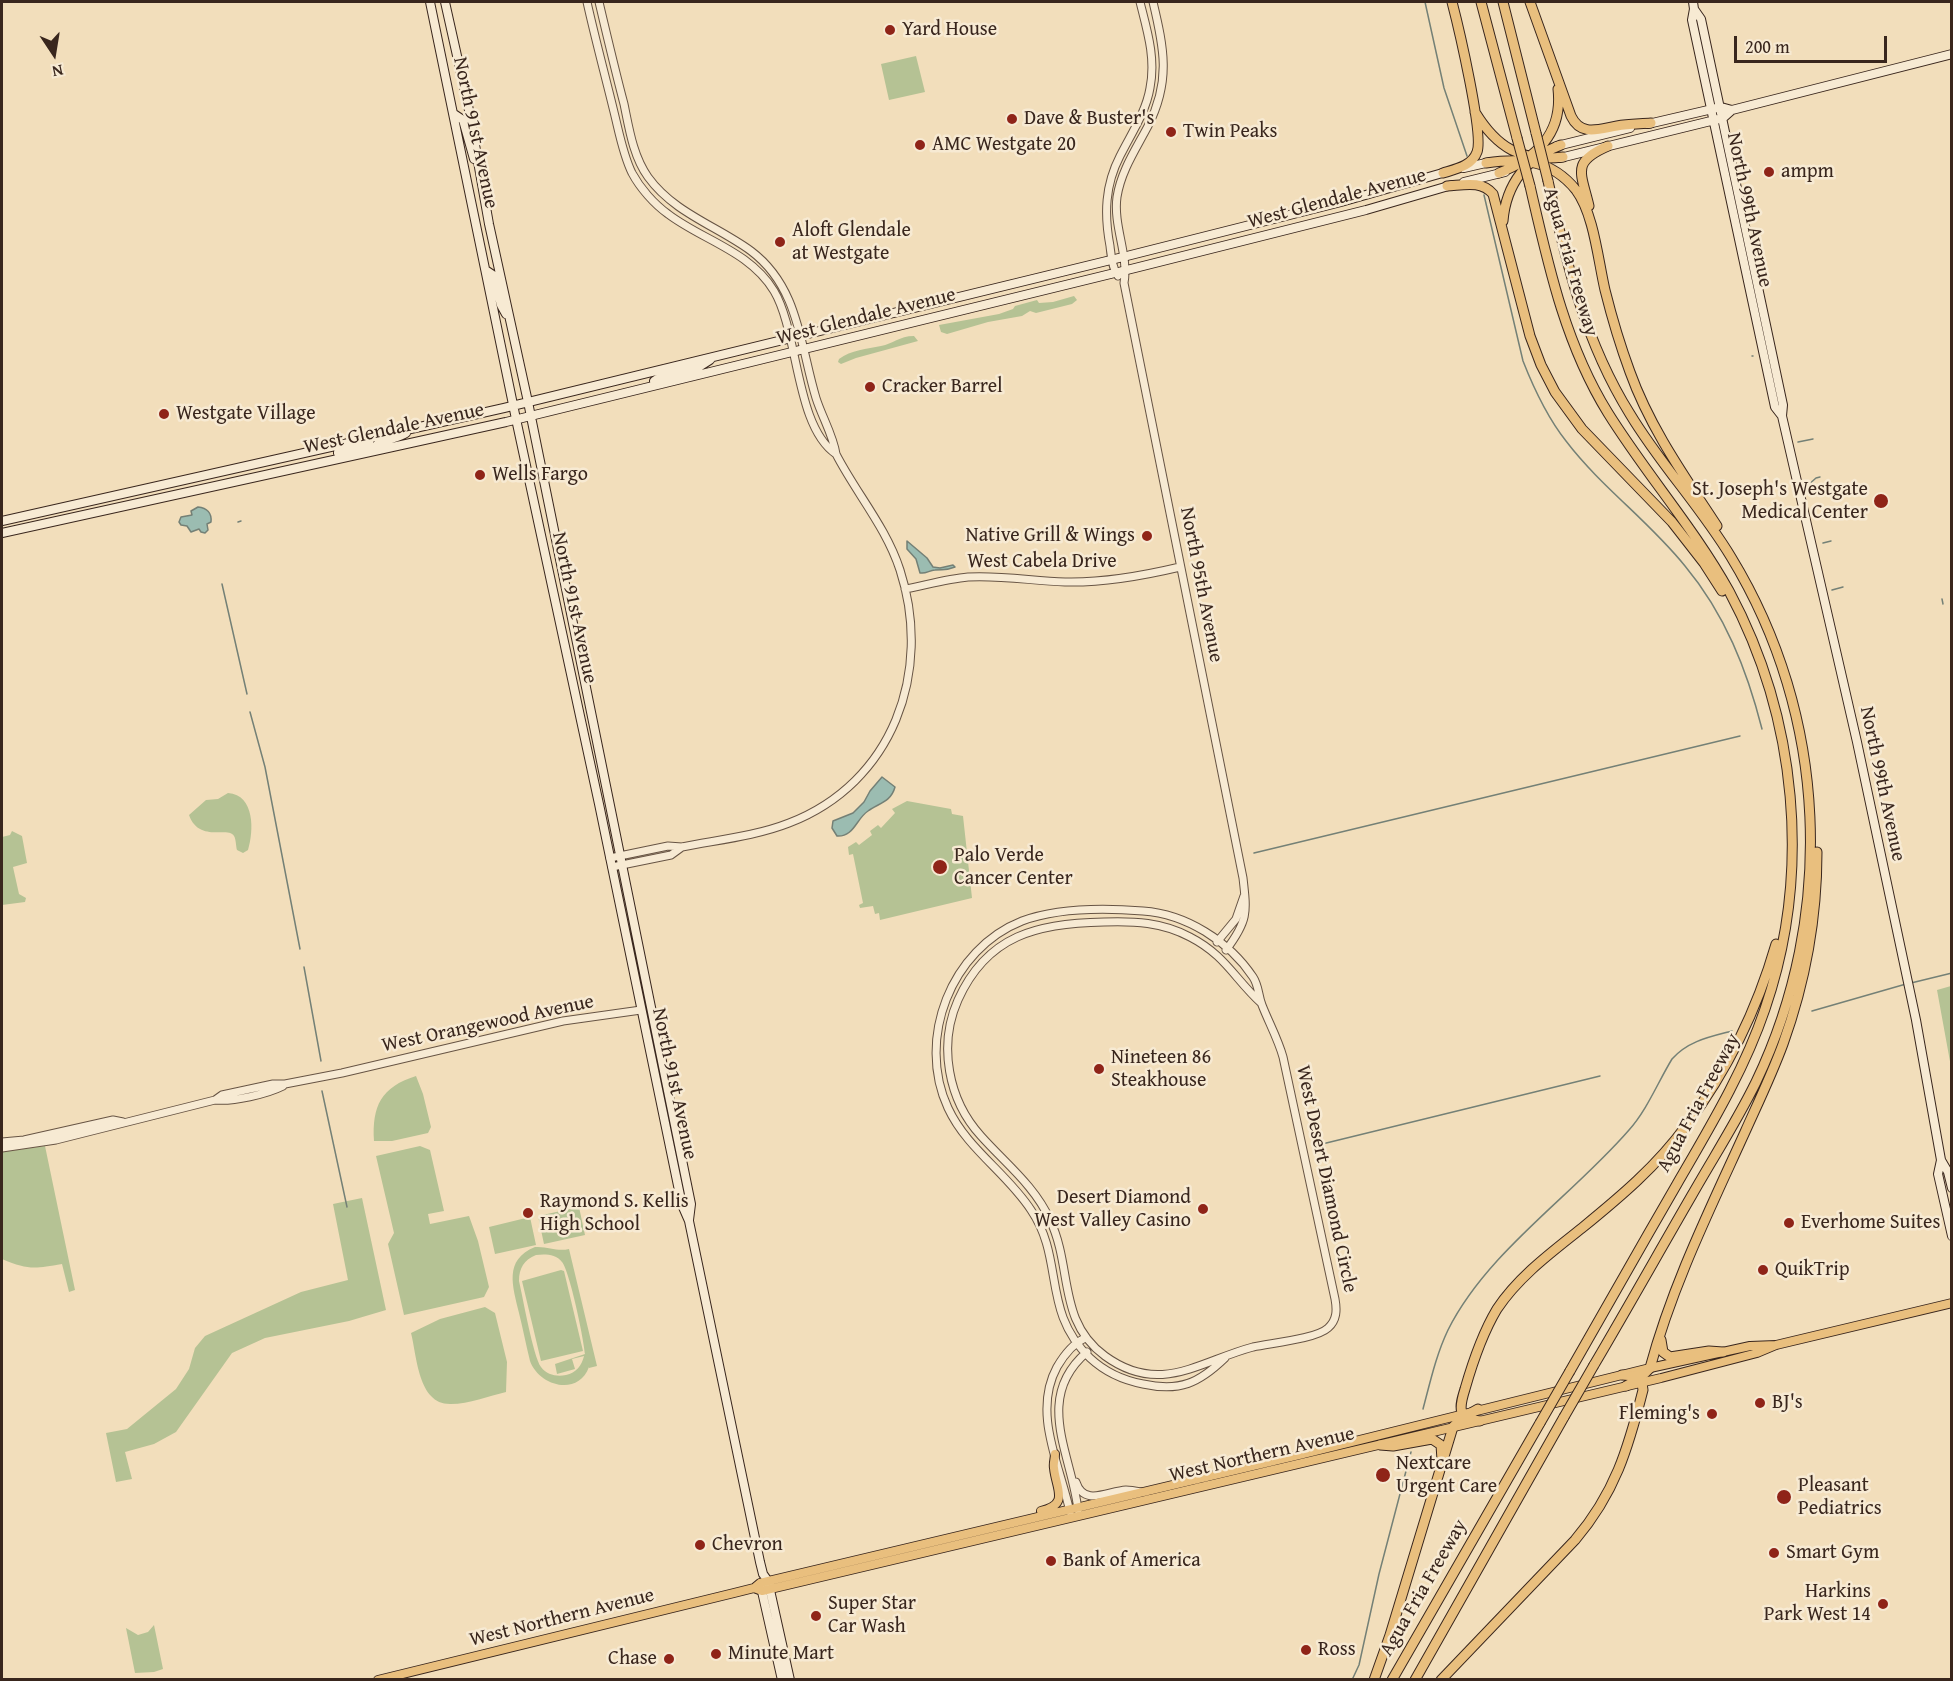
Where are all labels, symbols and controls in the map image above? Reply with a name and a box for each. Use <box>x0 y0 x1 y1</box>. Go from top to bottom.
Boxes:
place label: Yard House <box>902 18 997 42</box>
marker: Yard House <box>883 23 897 37</box>
north arrow <box>24 24 84 84</box>
scale bar <box>1737 24 1890 62</box>
text: 200 m <box>1745 33 1790 60</box>
street label: North 91st Avenue <box>447 55 503 211</box>
text: N <box>50 59 65 84</box>
place label: Dave & Buster's <box>1024 107 1154 131</box>
marker: Dave & Buster's <box>1005 112 1019 126</box>
place label: Twin Peaks <box>1183 120 1277 144</box>
marker: Twin Peaks <box>1164 125 1178 139</box>
street label: North 99th Avenue <box>1721 130 1777 290</box>
place label: AMC Westgate 20 <box>932 133 1076 157</box>
marker: AMC Westgate 20 <box>913 138 927 152</box>
place label: ampm <box>1781 160 1834 184</box>
street label: West Glendale Avenue <box>1245 164 1429 234</box>
marker: ampm <box>1762 165 1776 179</box>
street label: Agua Fria Freeway <box>1537 185 1603 339</box>
place label: Aloft Glendale at Westgate <box>792 219 911 266</box>
marker: Aloft Glendale at Westgate <box>773 235 787 249</box>
street label: West Glendale Avenue <box>774 283 958 351</box>
place label: Cracker Barrel <box>882 375 1003 399</box>
marker: Cracker Barrel <box>863 380 877 394</box>
street label: West Glendale Avenue <box>302 398 486 460</box>
place label: Westgate Village <box>176 402 316 426</box>
marker: Westgate Village <box>157 407 171 421</box>
place label: Wells Fargo <box>492 463 588 487</box>
marker: Wells Fargo <box>473 468 487 482</box>
place label: St. Joseph's Westgate Medical Center <box>1692 478 1868 525</box>
marker: St. Joseph's Westgate Medical Center <box>1872 492 1890 510</box>
street label: North 95th Avenue <box>1174 505 1228 665</box>
place label: Native Grill & Wings <box>966 524 1135 548</box>
marker: Native Grill & Wings <box>1140 529 1154 543</box>
street label: North 91st Avenue <box>546 530 602 686</box>
street label: West Cabela Drive <box>967 550 1117 574</box>
street label: North 99th Avenue <box>1854 704 1910 864</box>
place label: Palo Verde Cancer Center <box>954 844 1073 891</box>
marker: Palo Verde Cancer Center <box>931 858 949 876</box>
street label: West Orangewood Avenue <box>380 990 596 1058</box>
street label: North 91st Avenue <box>646 1006 702 1162</box>
street label: Agua Fria Freeway <box>1652 1029 1746 1177</box>
place label: Nineteen 86 Steakhouse <box>1111 1046 1211 1093</box>
marker: Nineteen 86 Steakhouse <box>1092 1062 1106 1076</box>
street label: West Desert Diamond Circle <box>1290 1063 1362 1295</box>
place label: Desert Diamond West Valley Casino <box>1034 1186 1191 1233</box>
place label: Raymond S. Kellis High School <box>540 1190 689 1237</box>
marker: Desert Diamond West Valley Casino <box>1196 1202 1210 1216</box>
marker: Raymond S. Kellis High School <box>521 1206 535 1220</box>
place label: Everhome Suites <box>1801 1211 1940 1235</box>
marker: Everhome Suites <box>1782 1216 1796 1230</box>
place label: QuikTrip <box>1775 1258 1850 1282</box>
marker: QuikTrip <box>1756 1263 1770 1277</box>
place label: BJ's <box>1772 1391 1803 1415</box>
marker: BJ's <box>1753 1396 1767 1410</box>
place label: Fleming's <box>1619 1402 1700 1426</box>
marker: Fleming's <box>1705 1407 1719 1421</box>
street label: West Northern Avenue <box>1167 1422 1357 1488</box>
place label: Nextcare Urgent Care <box>1396 1452 1497 1499</box>
marker: Nextcare Urgent Care <box>1374 1466 1392 1484</box>
place label: Pleasant Pediatrics <box>1798 1474 1882 1521</box>
marker: Pleasant Pediatrics <box>1775 1488 1793 1506</box>
street label: Agua Fria Freeway <box>1375 1515 1473 1661</box>
place label: Chevron <box>712 1533 783 1557</box>
marker: Chevron <box>693 1538 707 1552</box>
place label: Smart Gym <box>1786 1541 1879 1565</box>
marker: Smart Gym <box>1767 1546 1781 1560</box>
place label: Bank of America <box>1063 1549 1201 1573</box>
marker: Bank of America <box>1044 1554 1058 1568</box>
place label: Harkins Park West 14 <box>1764 1580 1871 1627</box>
street label: West Northern Avenue <box>467 1583 657 1653</box>
place label: Super Star Car Wash <box>828 1592 916 1639</box>
marker: Harkins Park West 14 <box>1876 1597 1890 1611</box>
marker: Super Star Car Wash <box>809 1609 823 1623</box>
place label: Ross <box>1318 1638 1356 1662</box>
place label: Minute Mart <box>728 1642 834 1666</box>
marker: Ross <box>1299 1643 1313 1657</box>
place label: Chase <box>608 1647 657 1671</box>
marker: Minute Mart <box>709 1647 723 1661</box>
marker: Chase <box>662 1652 676 1666</box>

